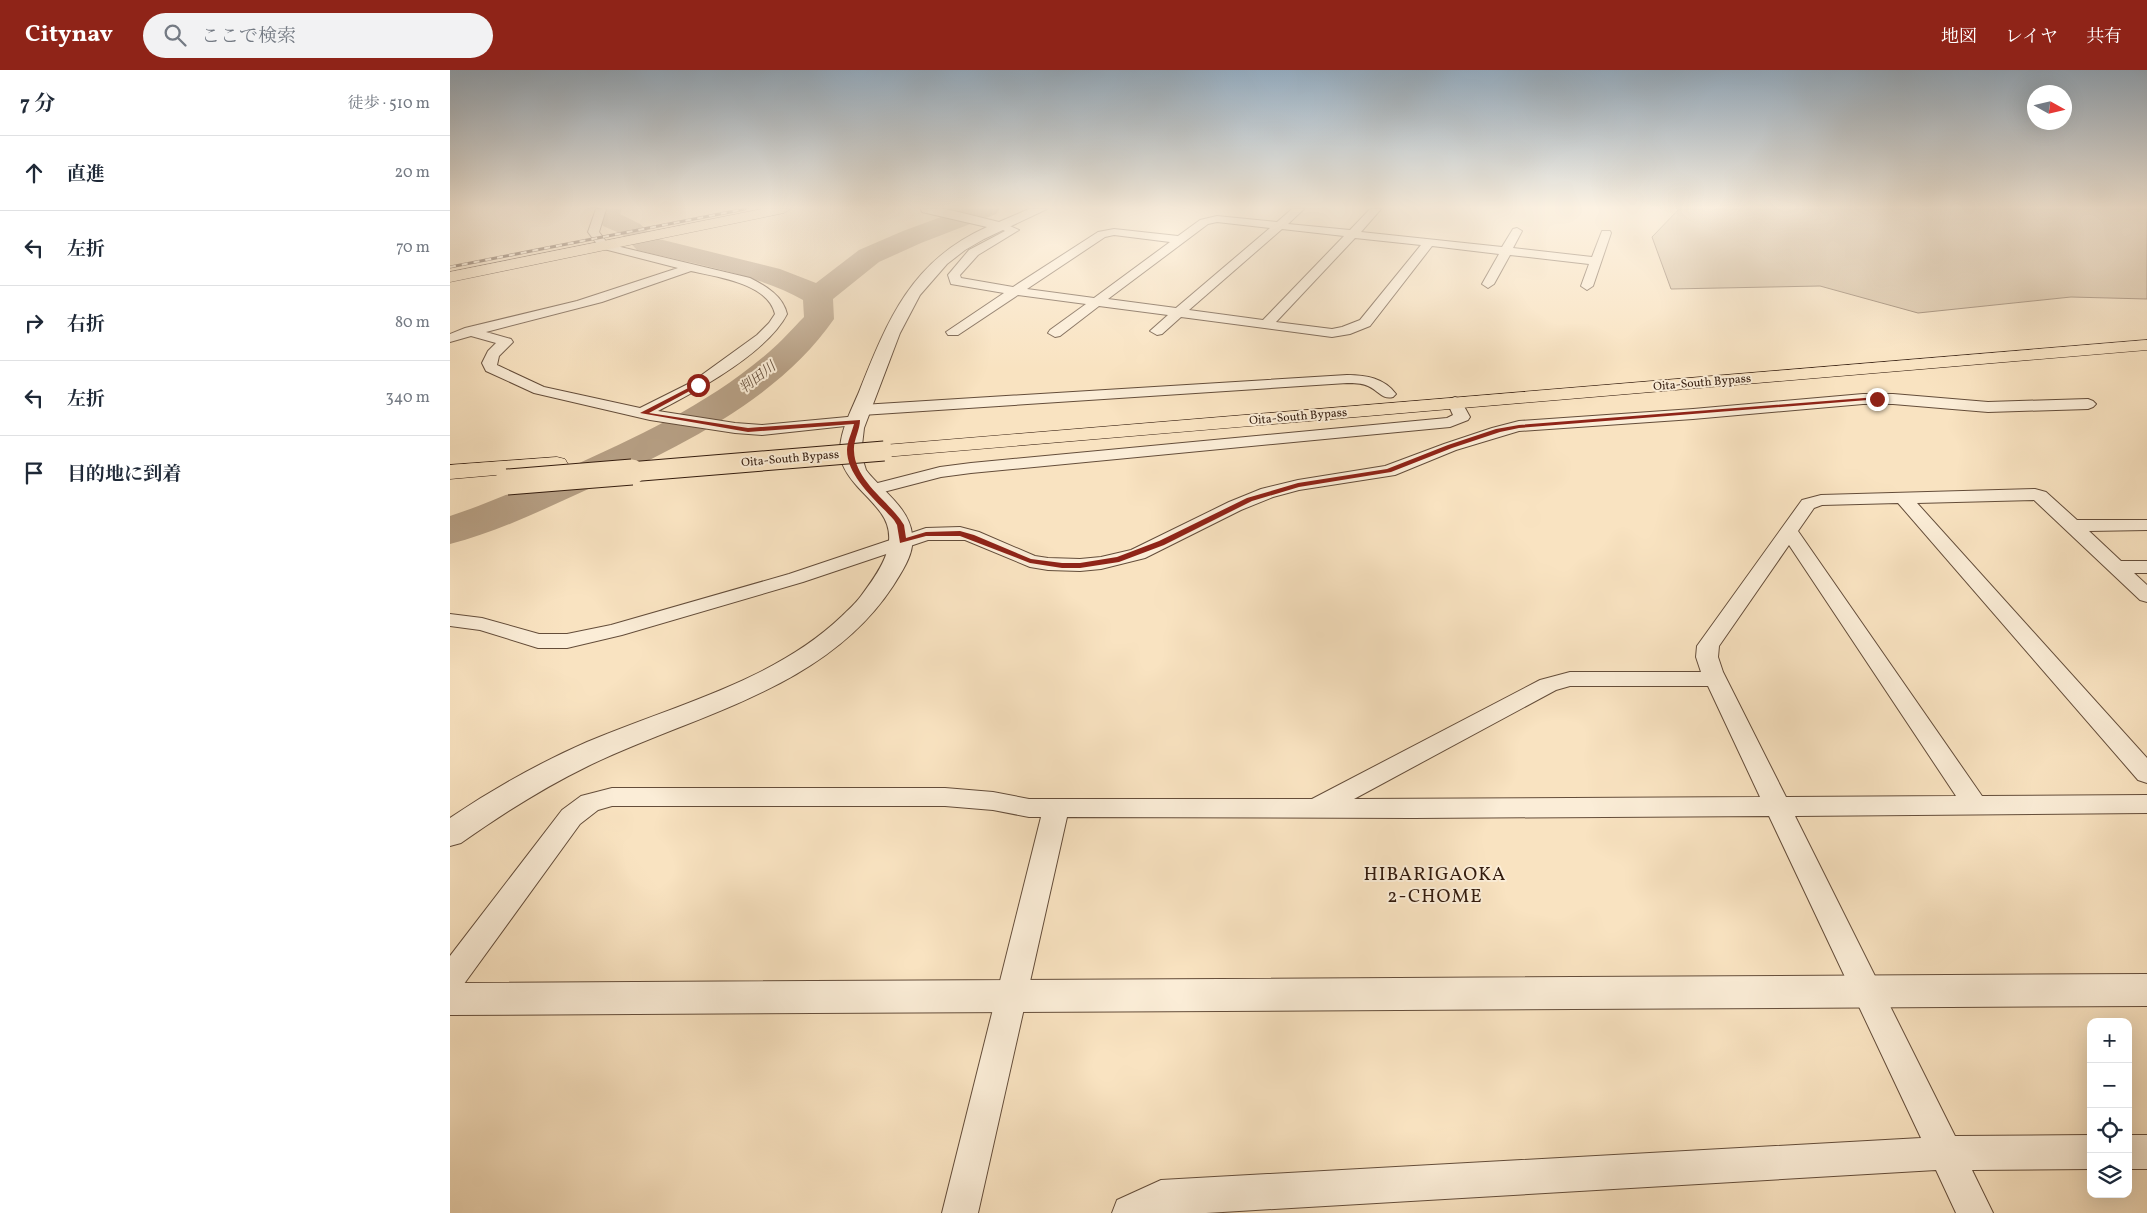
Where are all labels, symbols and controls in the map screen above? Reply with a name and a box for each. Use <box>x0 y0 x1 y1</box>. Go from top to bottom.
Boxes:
search box <box>143 13 493 58</box>
text: Citynav <box>25 18 113 52</box>
icon: search <box>161 21 189 49</box>
text: ここで検索 <box>201 24 296 50</box>
text: 地図 <box>1941 25 1977 50</box>
text: レイヤ <box>2005 25 2058 50</box>
text: 共有 <box>2086 25 2122 50</box>
north arrow <box>2027 85 2072 130</box>
text: 7 分 <box>20 90 55 119</box>
text: 徒歩 · 510 m <box>348 93 430 115</box>
icon: ahead <box>20 159 48 187</box>
text: 直進 <box>67 162 105 188</box>
text: 20 m <box>395 162 430 184</box>
icon: left <box>20 234 48 262</box>
text: 左折 <box>67 237 105 263</box>
text: 70 m <box>396 237 430 259</box>
icon: right <box>20 309 48 337</box>
text: 右折 <box>67 312 105 338</box>
text: 80 m <box>395 312 430 334</box>
water label: 判田川 <box>736 357 782 399</box>
street label: Oita-South Bypass <box>1652 371 1752 395</box>
route start <box>687 374 710 397</box>
icon: left <box>20 384 48 412</box>
text: 左折 <box>67 387 105 413</box>
text: 340 m <box>386 387 430 409</box>
route end <box>1866 388 1889 411</box>
street label: Oita-South Bypass <box>1248 405 1348 429</box>
street label: Oita-South Bypass <box>740 447 840 471</box>
icon: arrive <box>20 459 48 487</box>
text: 目的地に到着 <box>67 462 181 488</box>
district label: HIBARIGAOKA 2-CHOME <box>1364 862 1506 910</box>
map controls <box>2087 1018 2132 1198</box>
button: + <box>2087 1018 2132 1063</box>
button: − <box>2087 1063 2132 1108</box>
button: locate <box>2087 1108 2132 1153</box>
button: layers <box>2087 1153 2132 1198</box>

